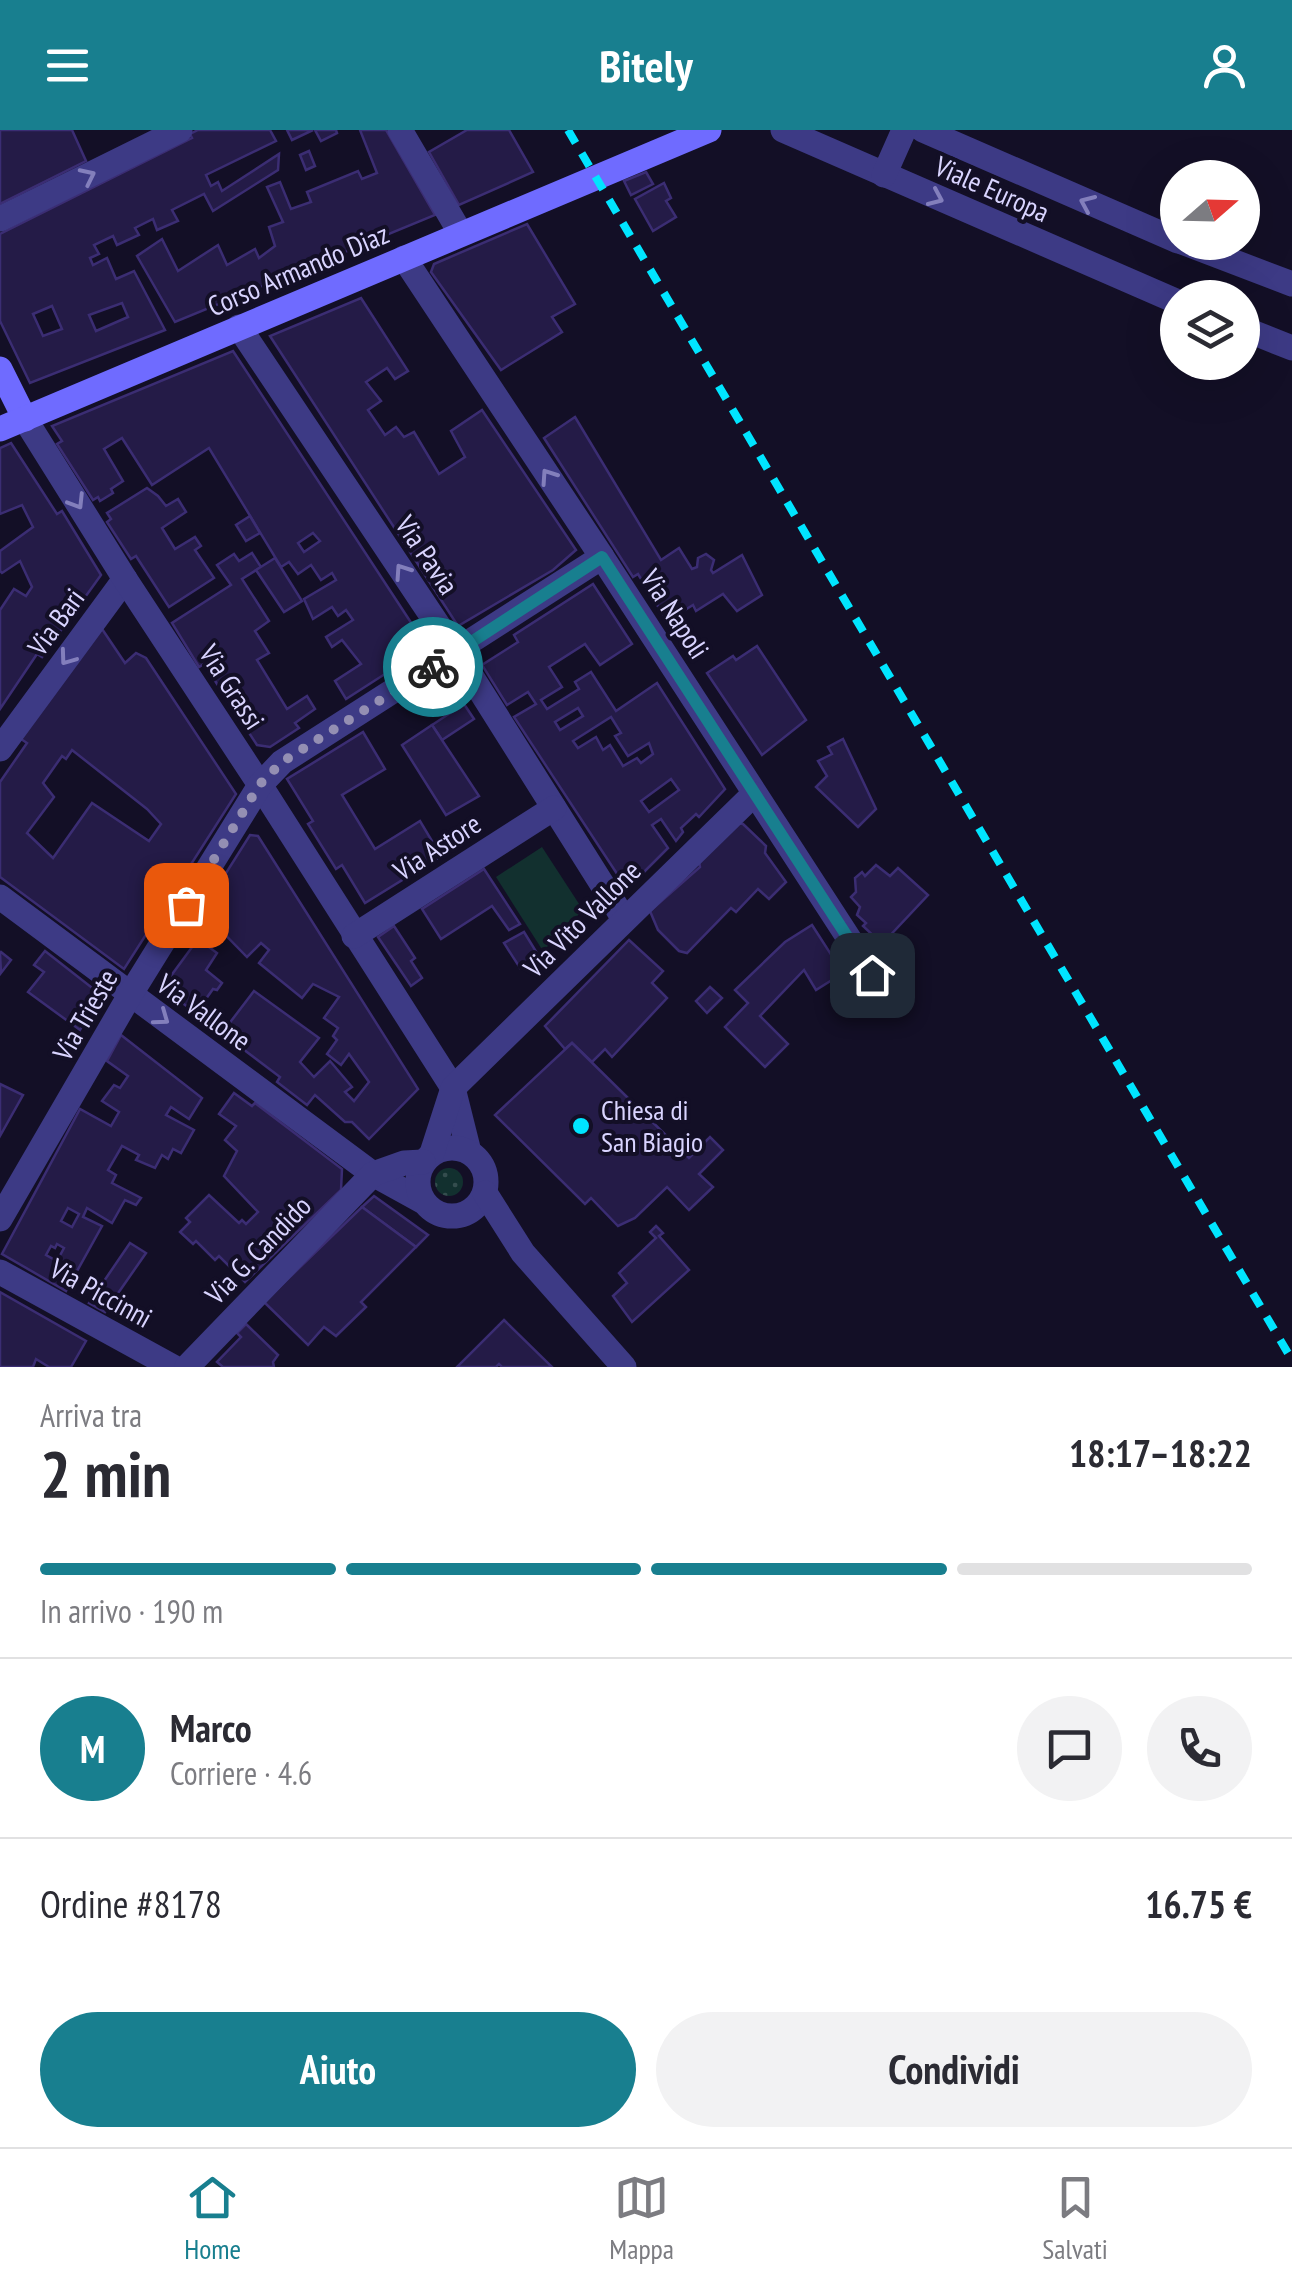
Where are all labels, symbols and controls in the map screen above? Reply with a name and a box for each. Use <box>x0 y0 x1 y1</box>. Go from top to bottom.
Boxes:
text: Bitely <box>599 36 693 94</box>
icon: menu <box>40 38 95 93</box>
icon: person <box>1197 38 1252 93</box>
street label: Viale Europa <box>928 147 1055 230</box>
north arrow <box>1160 160 1260 260</box>
map controls <box>1160 160 1260 380</box>
one-way arrow <box>77 169 95 188</box>
one-way arrow <box>926 186 944 206</box>
one-way arrow <box>1079 195 1097 215</box>
street label: Corso Armando Diaz <box>202 215 394 324</box>
button: layers <box>1160 280 1260 380</box>
one-way arrow <box>542 468 561 486</box>
one-way arrow <box>64 491 83 509</box>
street label: Via Pavia <box>387 507 467 601</box>
street label: Via Napoli <box>632 561 718 665</box>
one-way arrow <box>396 564 414 583</box>
street label: Via Bari <box>18 581 92 663</box>
courier <box>383 617 483 717</box>
street label: Via Grassi <box>191 636 273 736</box>
icon: bike <box>406 640 461 695</box>
one-way arrow <box>62 647 79 665</box>
street label: Via Astore <box>385 805 487 889</box>
street label: Via Vito Vallone <box>514 852 648 986</box>
pin <box>144 863 229 948</box>
icon: bag <box>159 878 214 933</box>
pin <box>830 933 915 1018</box>
icon: home <box>845 948 900 1003</box>
street label: Via Trieste <box>43 962 125 1068</box>
street label: Via Vallone <box>149 964 259 1058</box>
one-way arrow <box>151 1007 169 1024</box>
place label: Chiesa di San Biagio <box>601 1091 703 1160</box>
marker: Chiesa di San Biagio <box>570 1115 592 1137</box>
street label: Via G. Candido <box>196 1187 319 1313</box>
street label: Via Piccinni <box>43 1249 159 1336</box>
text: Arriva tra <box>40 1394 142 1436</box>
text: 18:17–18:22 <box>1069 1428 1252 1477</box>
text: 2 min <box>40 1431 171 1515</box>
text: In arrivo · 190 m <box>40 1590 223 1632</box>
button: chat <box>1017 1696 1122 1801</box>
button: phone <box>1147 1696 1252 1801</box>
text: Marco <box>170 1703 252 1752</box>
text: M <box>80 1724 105 1773</box>
text: Corriere · 4.6 <box>170 1752 312 1794</box>
text: Ordine #8178 <box>40 1879 222 1928</box>
text: 16.75 € <box>1145 1879 1252 1928</box>
button: Aiuto <box>40 2012 636 2127</box>
button: Condividi <box>656 2012 1252 2127</box>
tab: Home <box>184 2170 241 2267</box>
tab: Mappa <box>609 2170 674 2267</box>
tab: Salvati <box>1042 2170 1108 2267</box>

